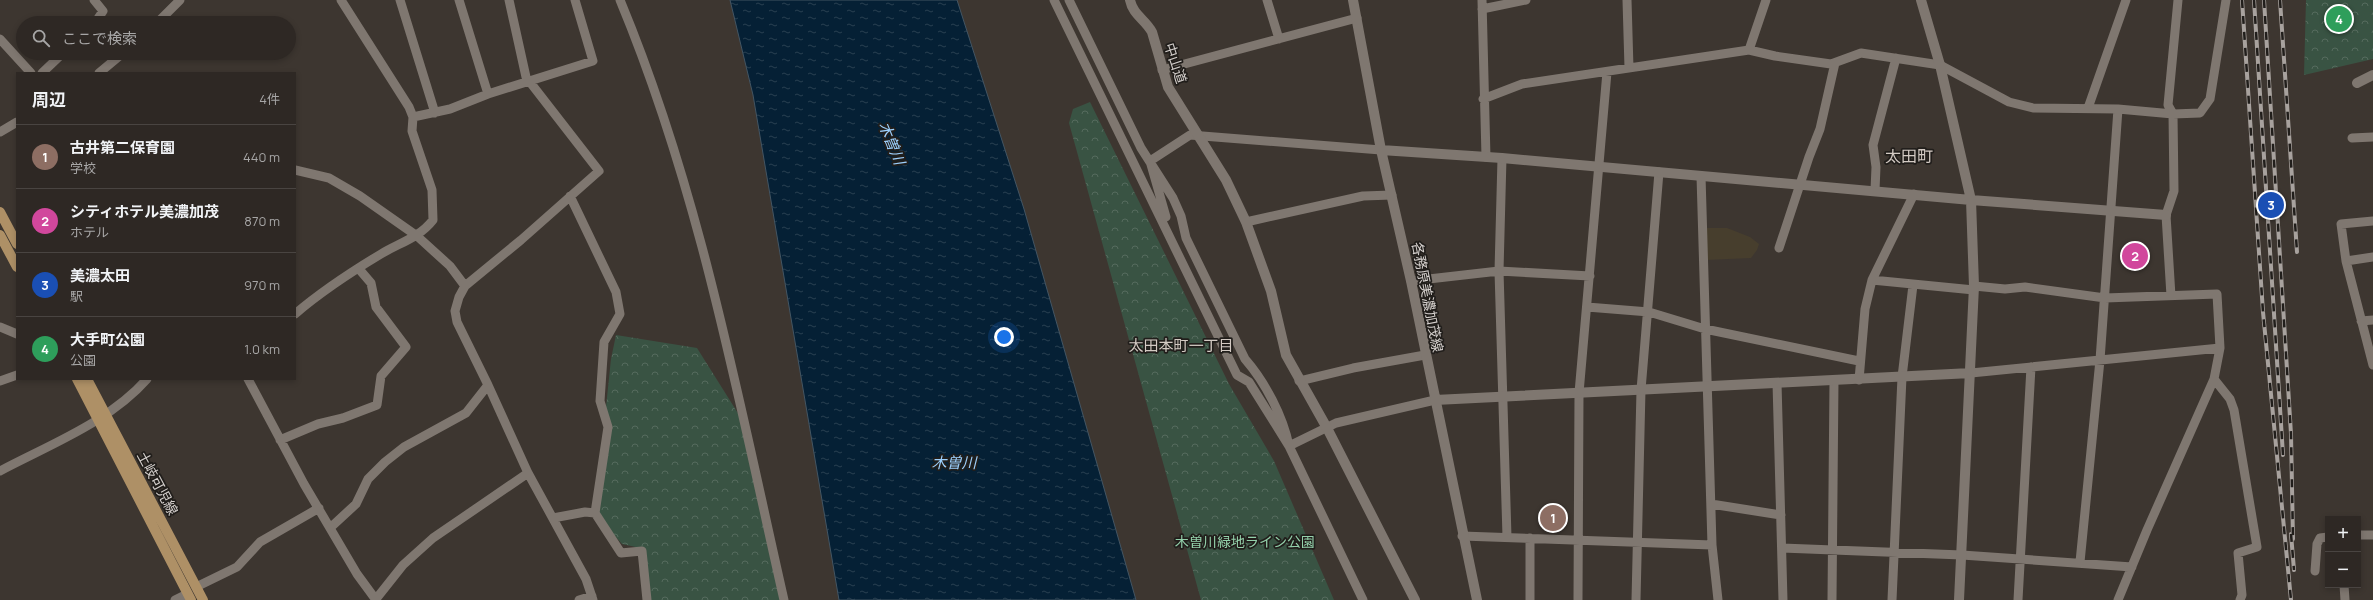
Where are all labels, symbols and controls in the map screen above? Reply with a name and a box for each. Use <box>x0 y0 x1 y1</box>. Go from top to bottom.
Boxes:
pin: 4 <box>2326 4 2352 34</box>
search box <box>16 16 296 60</box>
icon: search <box>30 27 52 49</box>
text: ここで検索 <box>62 28 137 49</box>
street label: 中山道 <box>1160 40 1192 86</box>
text: 周辺 <box>32 88 66 111</box>
text: 4件 <box>259 90 280 108</box>
water label: 木曽川 <box>874 118 911 170</box>
text: 古井第二保育園 <box>70 137 175 158</box>
district label: 太田町 <box>1885 145 1933 167</box>
text: 1 <box>42 148 48 166</box>
text: 440 m <box>243 148 280 166</box>
text: 学校 <box>70 159 96 177</box>
pin: 3 <box>2258 190 2284 220</box>
text: シティホテル美濃加茂 <box>70 201 219 222</box>
text: 2 <box>41 212 49 230</box>
text: 870 m <box>244 212 280 230</box>
text: ホテル <box>70 223 109 241</box>
street label: 各務原美濃加茂線 <box>1408 240 1448 354</box>
pin: 2 <box>2122 241 2148 271</box>
text: 美濃太田 <box>70 265 130 286</box>
text: 3 <box>41 276 49 294</box>
text: 970 m <box>244 276 280 294</box>
text: 駅 <box>70 287 83 305</box>
your location <box>994 327 1014 347</box>
text: 大手町公園 <box>70 329 145 350</box>
district label: 太田本町一丁目 <box>1128 335 1234 356</box>
text: 4 <box>41 340 49 358</box>
text: 1.0 km <box>244 340 280 358</box>
text: 公園 <box>70 351 96 369</box>
street label: 土岐可児線 <box>133 448 183 518</box>
water label: 木曽川 <box>931 452 978 473</box>
pin: 1 <box>1540 503 1566 533</box>
map controls <box>2325 516 2361 588</box>
button: + <box>2325 516 2361 552</box>
park label: 木曽川緑地ライン公園 <box>1175 532 1315 551</box>
button: − <box>2325 552 2361 588</box>

